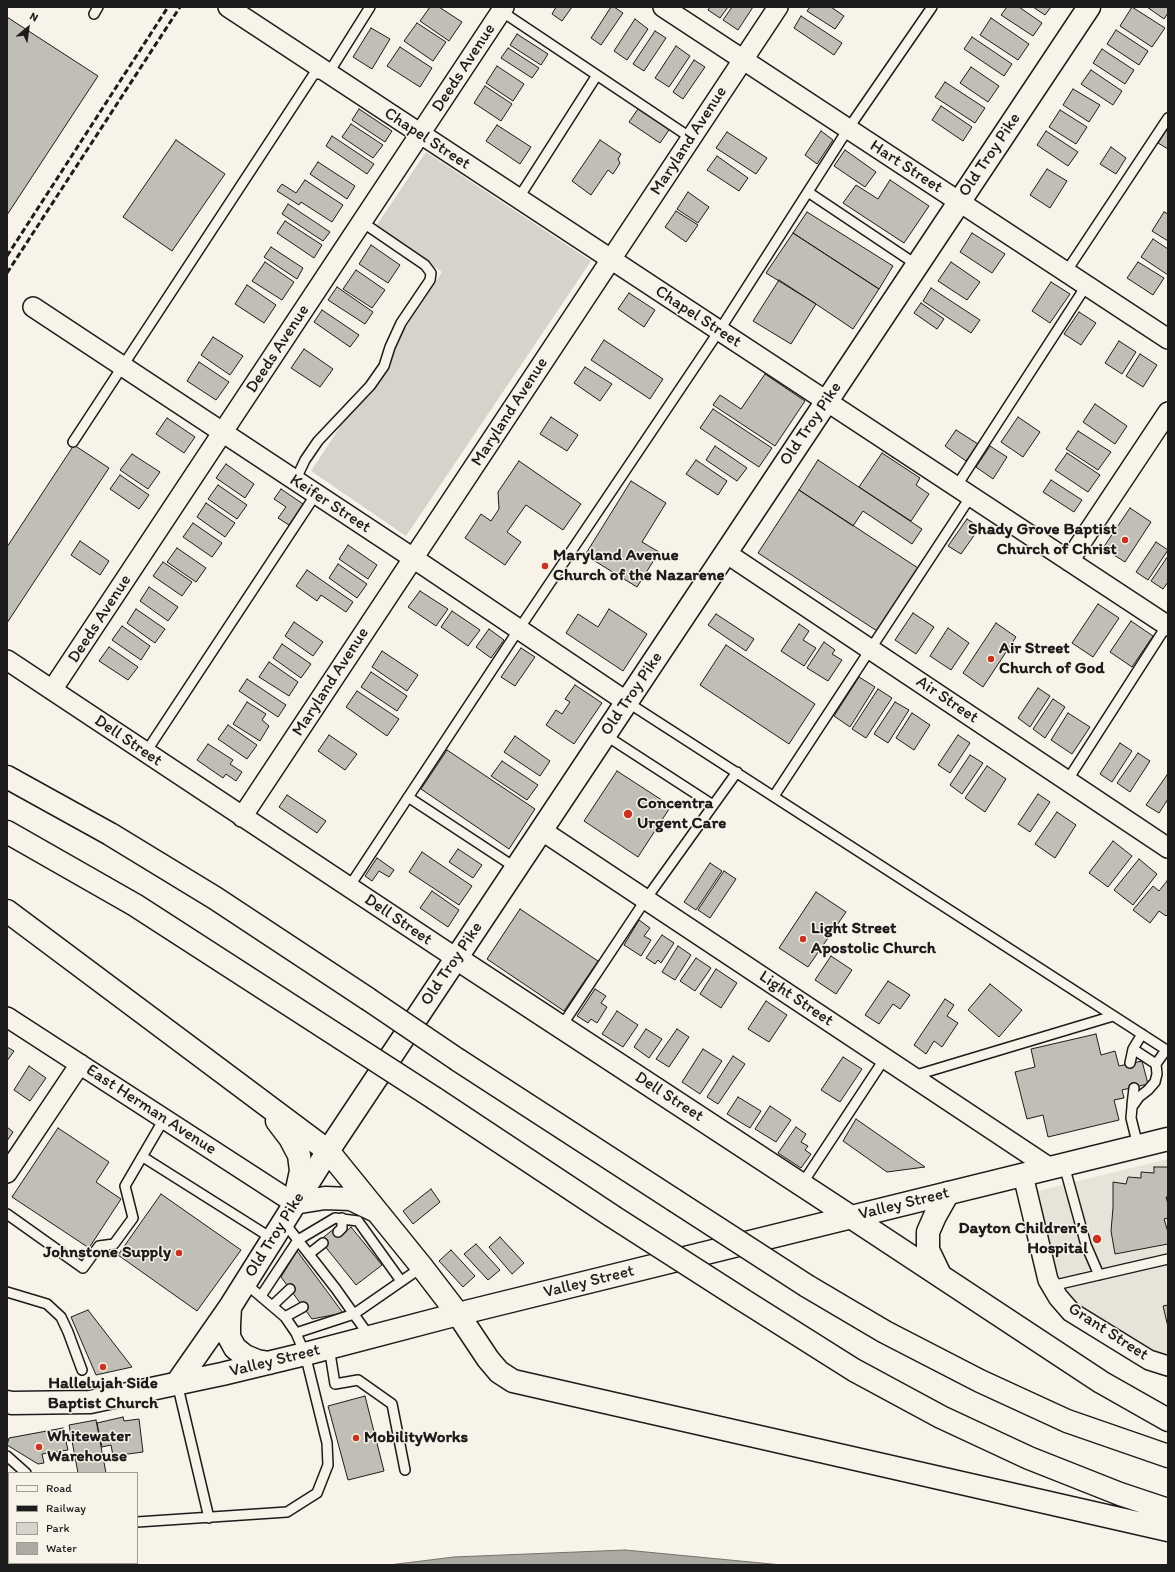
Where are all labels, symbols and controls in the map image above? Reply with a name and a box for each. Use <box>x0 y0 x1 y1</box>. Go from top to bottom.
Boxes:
north arrow <box>8 8 48 48</box>
text: N <box>28 10 40 25</box>
street label: Deeds Avenue <box>428 20 500 116</box>
street label: Maryland Avenue <box>646 83 732 199</box>
street label: Chapel Street <box>380 103 474 175</box>
street label: Old Troy Pike <box>955 109 1025 201</box>
street label: Hart Street <box>866 136 946 198</box>
street label: Chapel Street <box>651 281 745 353</box>
street label: Deeds Avenue <box>242 301 314 397</box>
street label: Maryland Avenue <box>467 354 553 470</box>
street label: Old Troy Pike <box>776 378 846 470</box>
street label: Keifer Street <box>285 470 375 538</box>
place label: Shady Grove Baptist Church of Christ <box>968 520 1117 560</box>
marker: Shady Grove Baptist Church of Christ <box>1120 535 1130 545</box>
place label: Maryland Avenue Church of the Nazarene <box>553 546 725 586</box>
marker: Maryland Avenue Church of the Nazarene <box>540 561 550 571</box>
street label: Deeds Avenue <box>64 571 136 667</box>
street label: Maryland Avenue <box>288 624 374 740</box>
place label: Air Street Church of God <box>999 639 1105 679</box>
street label: Old Troy Pike <box>597 648 667 740</box>
marker: Air Street Church of God <box>986 654 996 664</box>
street label: Air Street <box>912 672 982 728</box>
street label: Dell Street <box>90 711 166 771</box>
place label: Concentra Urgent Care <box>637 794 726 834</box>
marker: Concentra Urgent Care <box>622 808 634 820</box>
street label: Dell Street <box>360 890 436 950</box>
street label: Old Troy Pike <box>417 918 487 1010</box>
place label: Light Street Apostolic Church <box>811 919 936 959</box>
marker: Light Street Apostolic Church <box>798 934 808 944</box>
street label: Light Street <box>755 967 837 1031</box>
street label: East Herman Avenue <box>82 1060 220 1160</box>
street label: Dell Street <box>631 1067 707 1127</box>
street label: Valley Street <box>857 1183 951 1225</box>
street label: Old Troy Pike <box>241 1189 309 1281</box>
place label: Dayton Children’s Hospital <box>958 1219 1088 1259</box>
marker: Dayton Children’s Hospital <box>1091 1233 1103 1245</box>
place label: Johnstone Supply <box>43 1243 171 1263</box>
marker: Johnstone Supply <box>174 1248 184 1258</box>
street label: Valley Street <box>542 1261 636 1303</box>
street label: Grant Street <box>1064 1299 1152 1365</box>
street label: Valley Street <box>228 1340 322 1382</box>
marker: Hallelujah Side Baptist Church <box>98 1362 108 1372</box>
place label: Hallelujah Side Baptist Church <box>48 1374 158 1414</box>
place label: Whitewater Warehouse <box>47 1427 131 1467</box>
place label: MobilityWorks <box>364 1428 468 1448</box>
marker: MobilityWorks <box>351 1433 361 1443</box>
marker: Whitewater Warehouse <box>34 1442 44 1452</box>
legend <box>8 1472 138 1564</box>
text: Road <box>46 1481 72 1495</box>
text: Railway <box>46 1501 86 1515</box>
text: Park <box>46 1521 70 1535</box>
text: Water <box>46 1541 77 1555</box>

